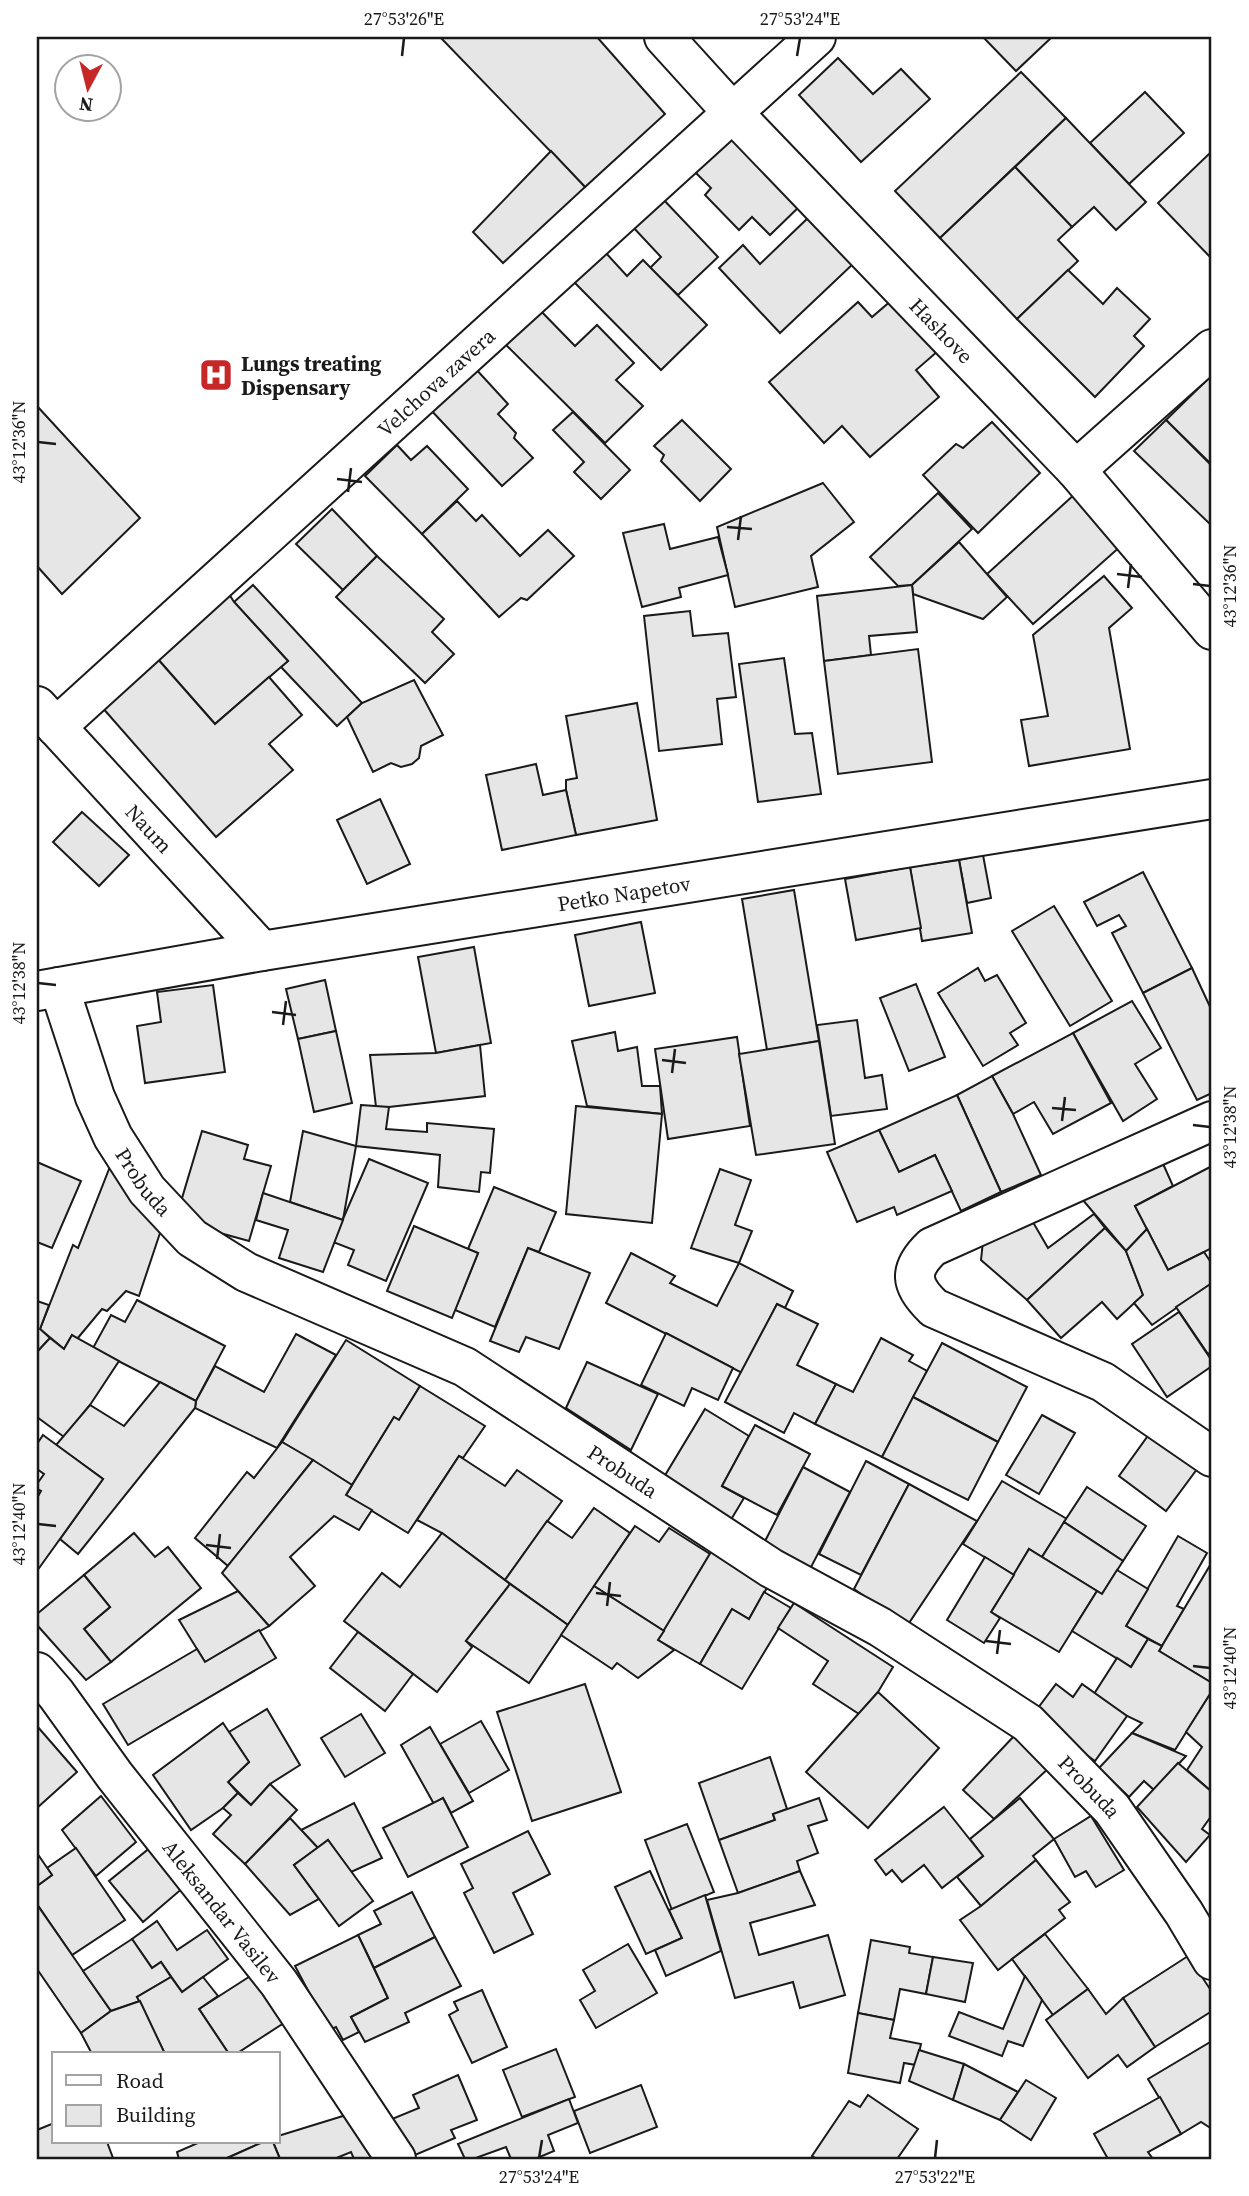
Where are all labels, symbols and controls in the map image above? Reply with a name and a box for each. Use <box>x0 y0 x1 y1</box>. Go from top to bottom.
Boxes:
text: 27°53'26"E <box>364 6 444 31</box>
text: 27°53'24"E <box>760 6 840 31</box>
north arrow <box>52 52 122 122</box>
text: N <box>77 91 94 119</box>
street label: Hashove <box>903 291 980 369</box>
street label: Velchova zavera <box>371 321 501 443</box>
place label: Lungs treating Dispensary <box>241 349 382 402</box>
hospital icon: Lungs treating Dispensary <box>197 356 235 394</box>
text: 43°12'36"N <box>6 401 31 483</box>
text: 43°12'36"N <box>1217 545 1242 627</box>
street label: Naum <box>119 797 179 859</box>
street label: Petko Napetov <box>555 868 693 918</box>
text: 43°12'38"N <box>6 942 31 1024</box>
text: 43°12'38"N <box>1217 1086 1242 1168</box>
street label: Probuda <box>109 1142 179 1223</box>
street label: Probuda <box>582 1437 664 1505</box>
text: 43°12'40"N <box>6 1483 31 1565</box>
text: 43°12'40"N <box>1217 1627 1242 1709</box>
street label: Probuda <box>1052 1748 1128 1824</box>
street label: Aleksandar Vasilev <box>156 1834 289 1990</box>
legend <box>52 2052 280 2144</box>
text: Road <box>116 2066 164 2095</box>
text: Building <box>116 2100 195 2129</box>
text: 27°53'24"E <box>499 2164 579 2189</box>
text: 27°53'22"E <box>895 2164 975 2189</box>

